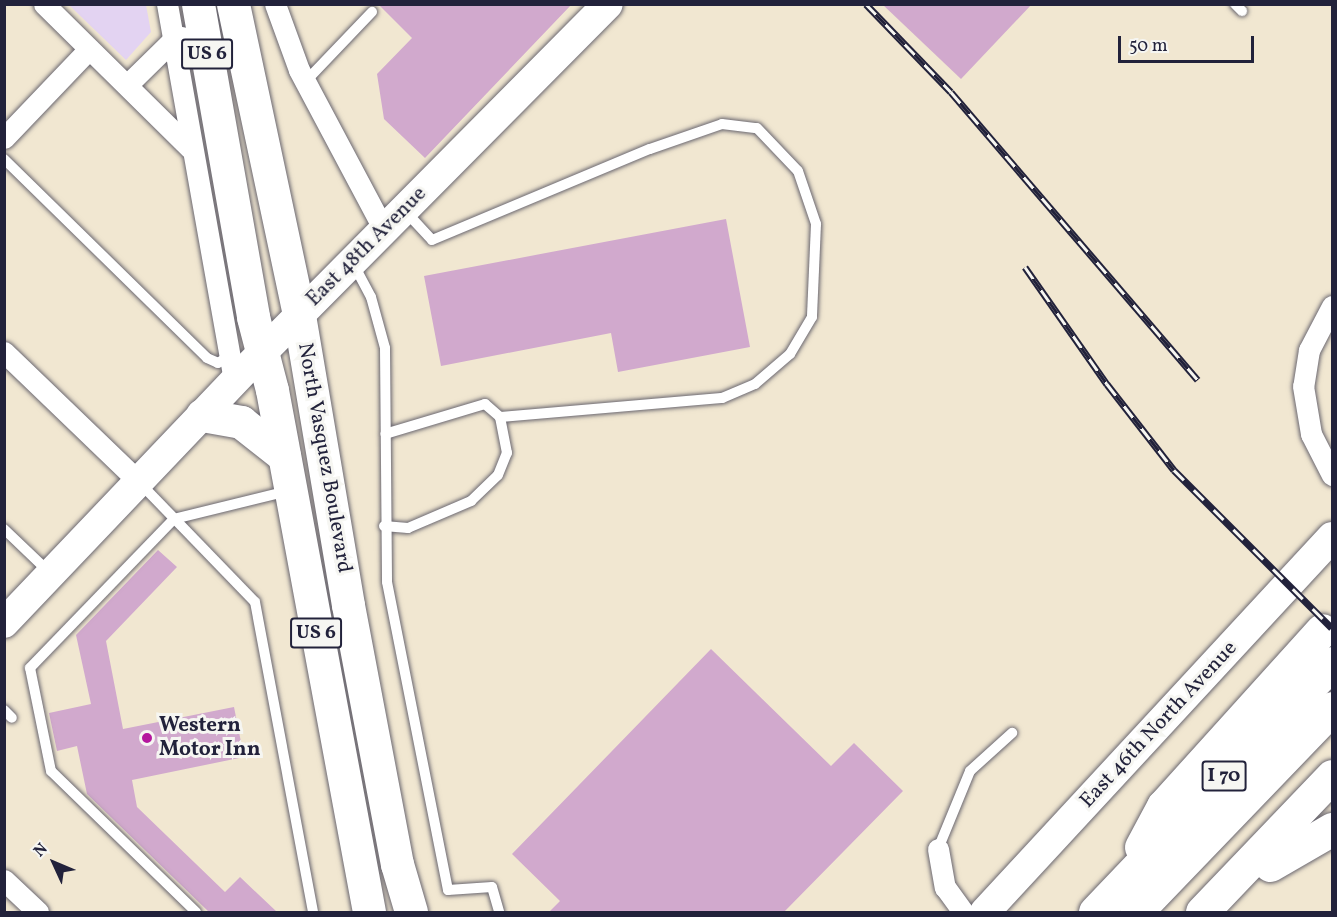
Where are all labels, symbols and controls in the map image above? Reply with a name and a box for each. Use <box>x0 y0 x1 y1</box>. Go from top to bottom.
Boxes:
scale bar <box>1121 24 1258 62</box>
text: 50 m <box>1129 34 1168 59</box>
road number: US 6 <box>180 37 234 71</box>
street label: East 48th Avenue <box>302 182 432 312</box>
street label: North Vasquez Boulevard <box>291 341 357 575</box>
road number: US 6 <box>289 616 343 650</box>
street label: East 46th North Avenue <box>1075 636 1243 814</box>
place label: Western Motor Inn <box>159 713 261 763</box>
marker: Western Motor Inn <box>140 731 154 745</box>
road number: I 70 <box>1202 759 1246 793</box>
north arrow <box>24 833 84 893</box>
text: N <box>29 839 53 862</box>

